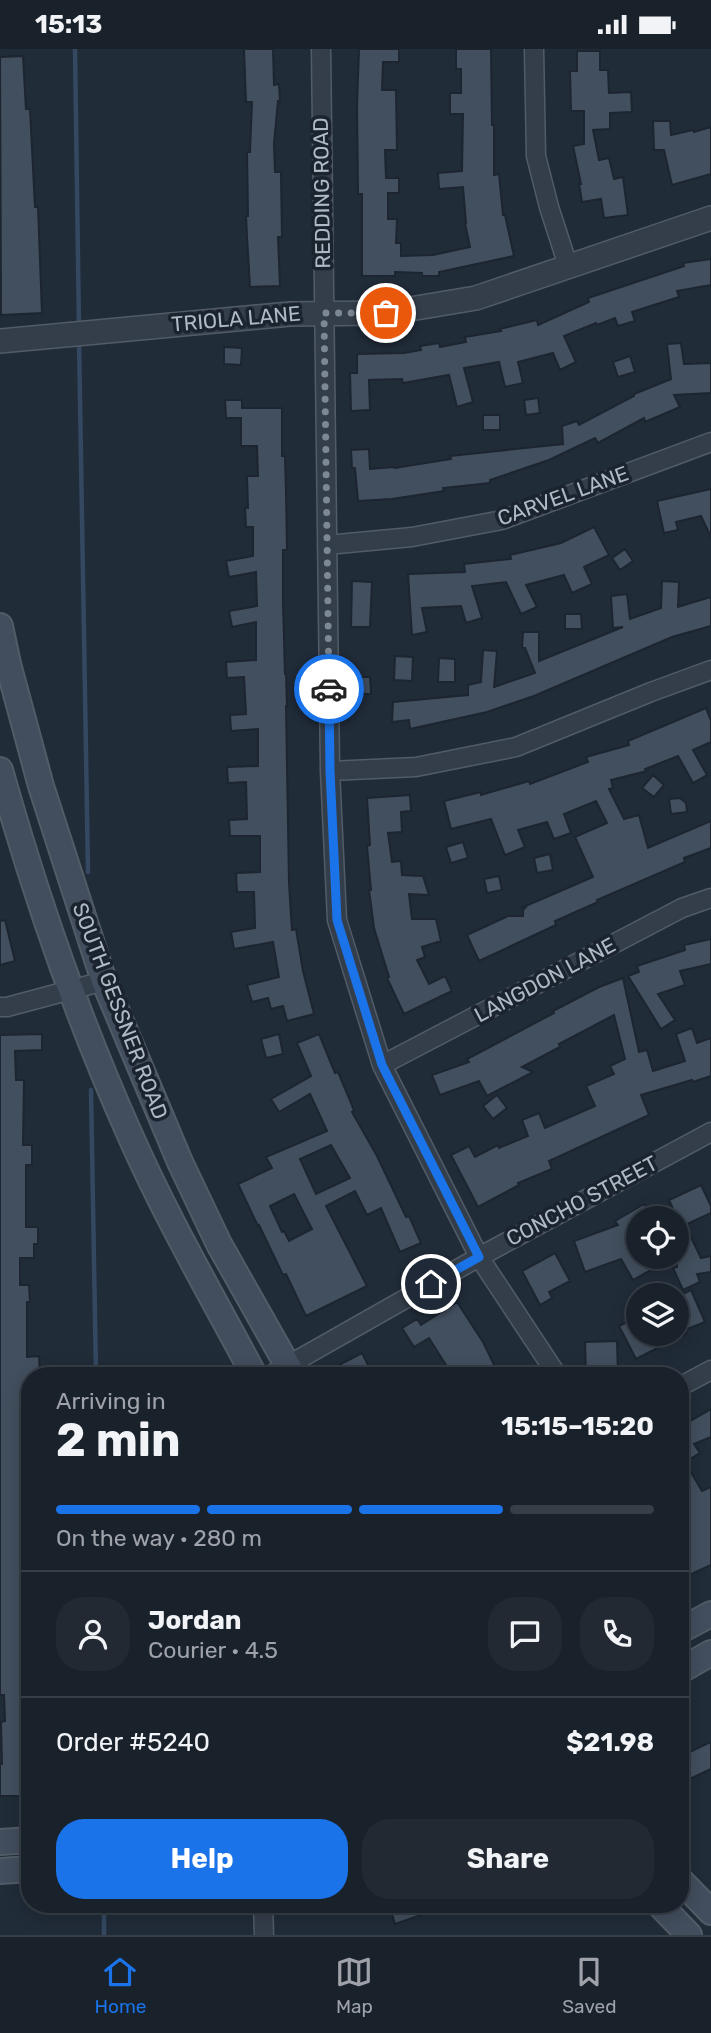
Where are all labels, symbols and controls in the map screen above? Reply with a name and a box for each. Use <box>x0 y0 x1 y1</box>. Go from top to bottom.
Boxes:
text: 15:13 <box>35 9 102 40</box>
street label: REDDING ROAD <box>308 117 335 269</box>
pin <box>356 283 416 343</box>
icon: bag <box>367 294 405 332</box>
street label: TRIOLA LANE <box>170 300 302 337</box>
street label: CARVEL LANE <box>494 460 632 531</box>
courier <box>294 654 364 724</box>
icon: car <box>310 670 348 708</box>
street label: SOUTH GESSNER ROAD <box>68 899 173 1123</box>
street label: LANGDON LANE <box>470 932 620 1027</box>
street label: CONCHO STREET <box>502 1150 662 1251</box>
map controls <box>626 1206 689 1346</box>
button: locate <box>626 1206 689 1269</box>
pin <box>401 1254 461 1314</box>
icon: home <box>412 1265 450 1303</box>
button: layers <box>626 1283 689 1346</box>
text: Arriving in <box>56 1387 166 1415</box>
text: 15:15–15:20 <box>501 1411 654 1442</box>
text: 2 min <box>56 1413 181 1468</box>
text: On the way · 280 m <box>56 1524 262 1552</box>
button: person <box>56 1597 130 1671</box>
button: chat <box>488 1597 562 1671</box>
button: phone <box>580 1597 654 1671</box>
text: Jordan <box>148 1605 241 1636</box>
text: Courier · 4.5 <box>148 1636 278 1664</box>
text: Order #5240 <box>56 1727 210 1758</box>
text: $21.98 <box>566 1727 654 1758</box>
button: Help <box>56 1819 348 1899</box>
button: Share <box>362 1819 654 1899</box>
tab: Home <box>94 1953 146 2018</box>
tab: Map <box>335 1953 373 2018</box>
tab: Saved <box>562 1953 617 2018</box>

